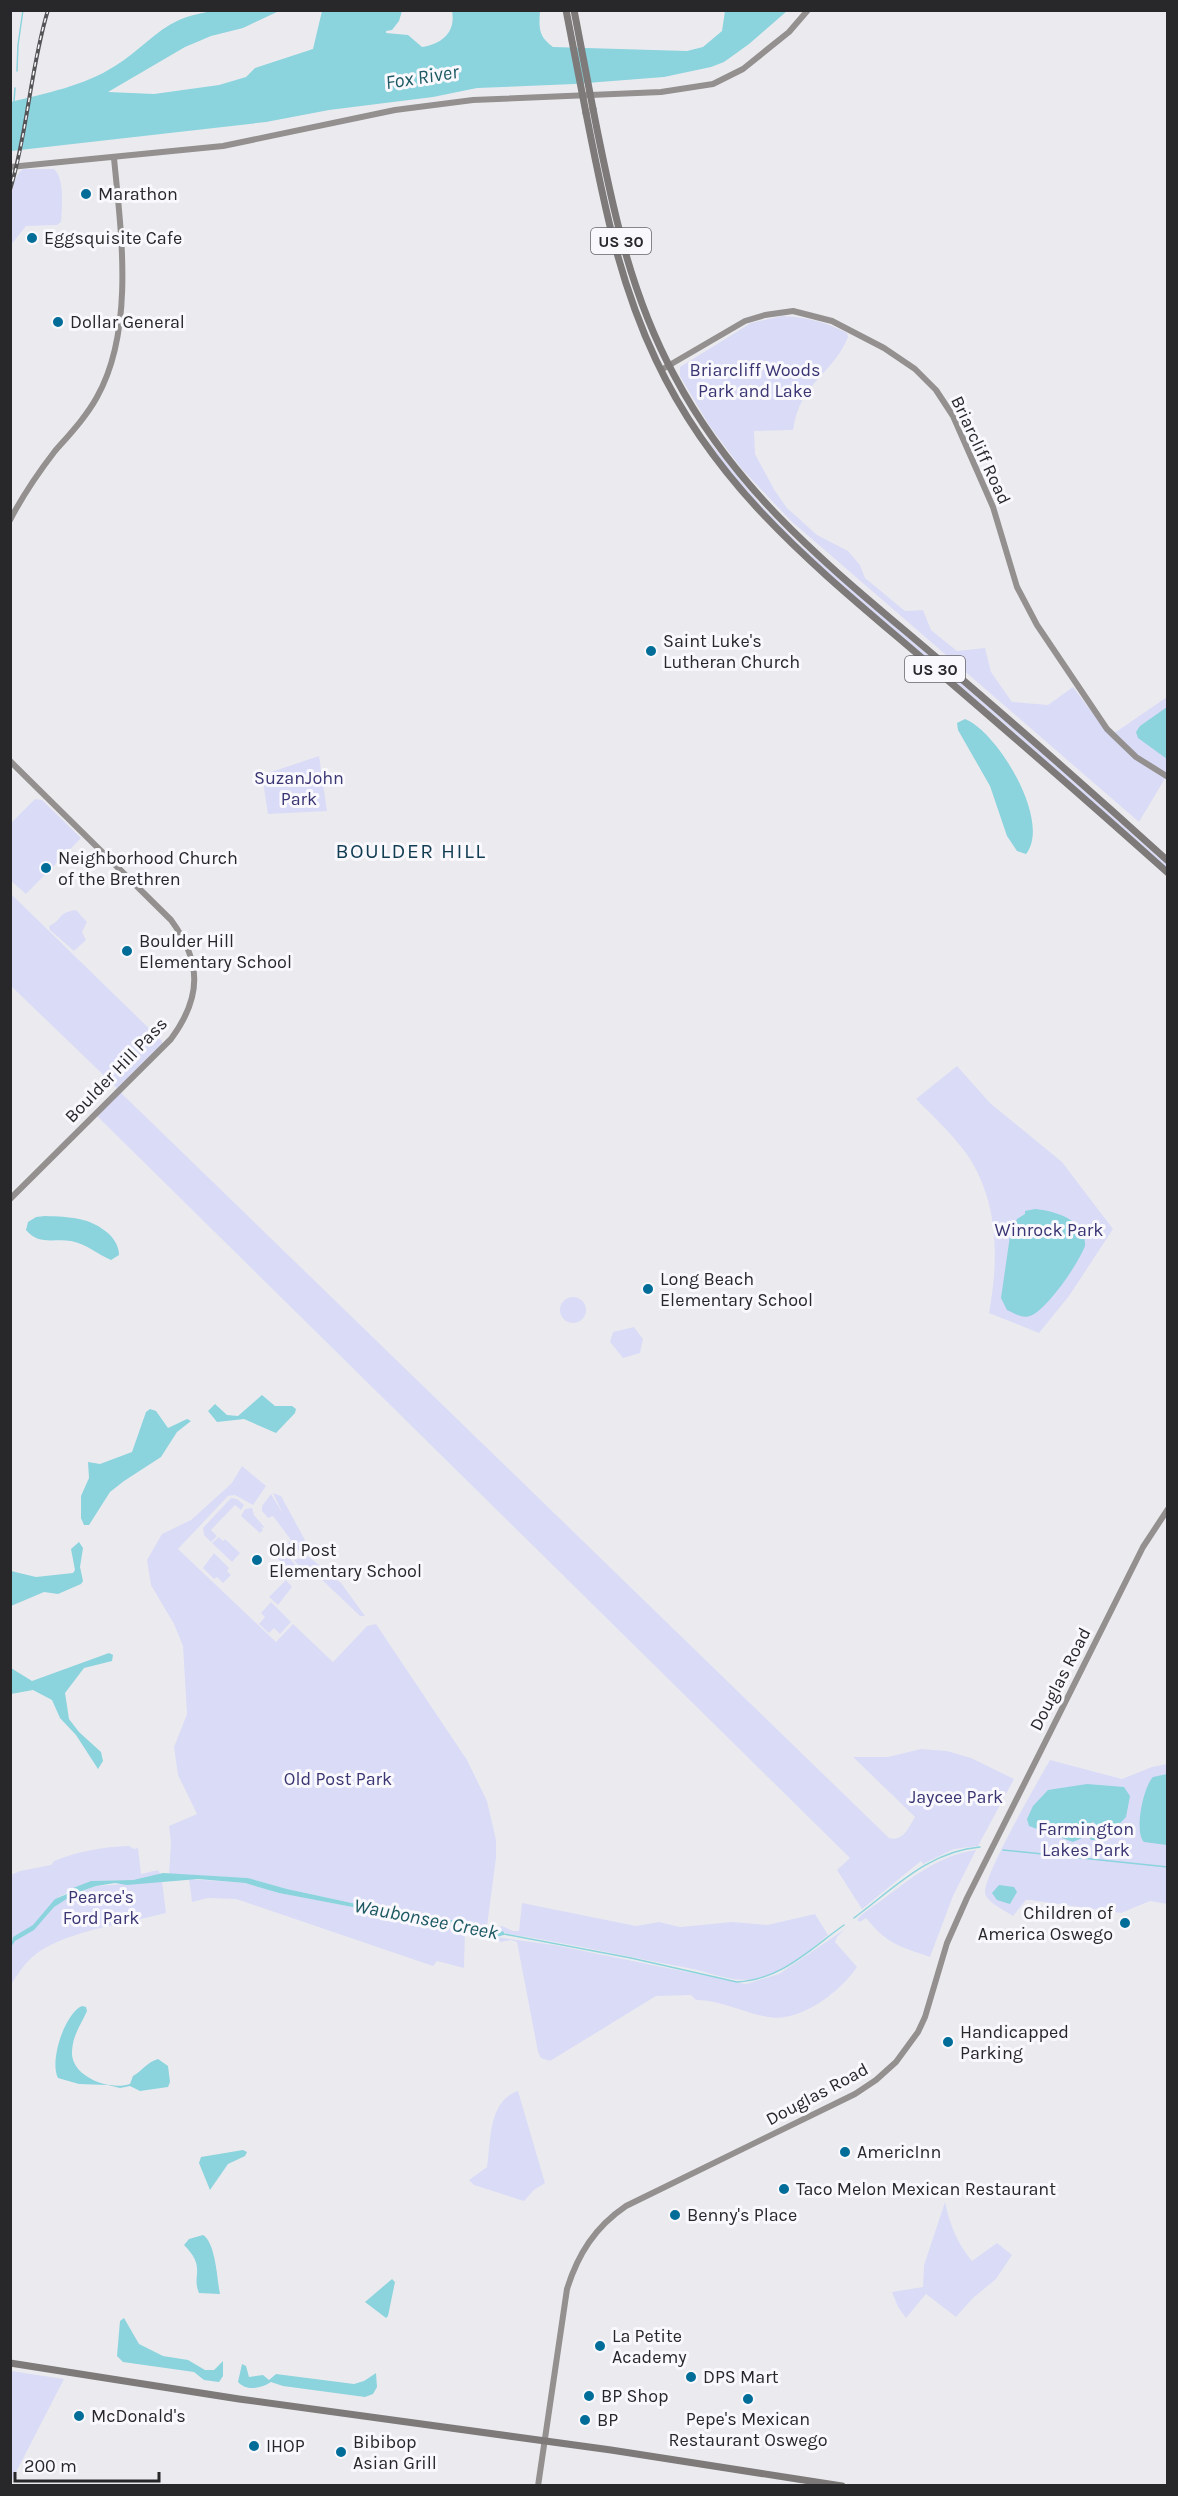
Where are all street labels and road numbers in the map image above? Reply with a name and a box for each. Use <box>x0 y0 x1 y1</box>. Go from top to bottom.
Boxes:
road number: US 30 <box>591 228 651 254</box>
street label: Briarcliff Road <box>946 392 1016 508</box>
road number: US 30 <box>905 656 965 682</box>
street label: Boulder Hill Pass <box>60 1013 172 1127</box>
street label: Douglas Road <box>1025 1624 1095 1734</box>
street label: Douglas Road <box>762 2058 872 2130</box>

